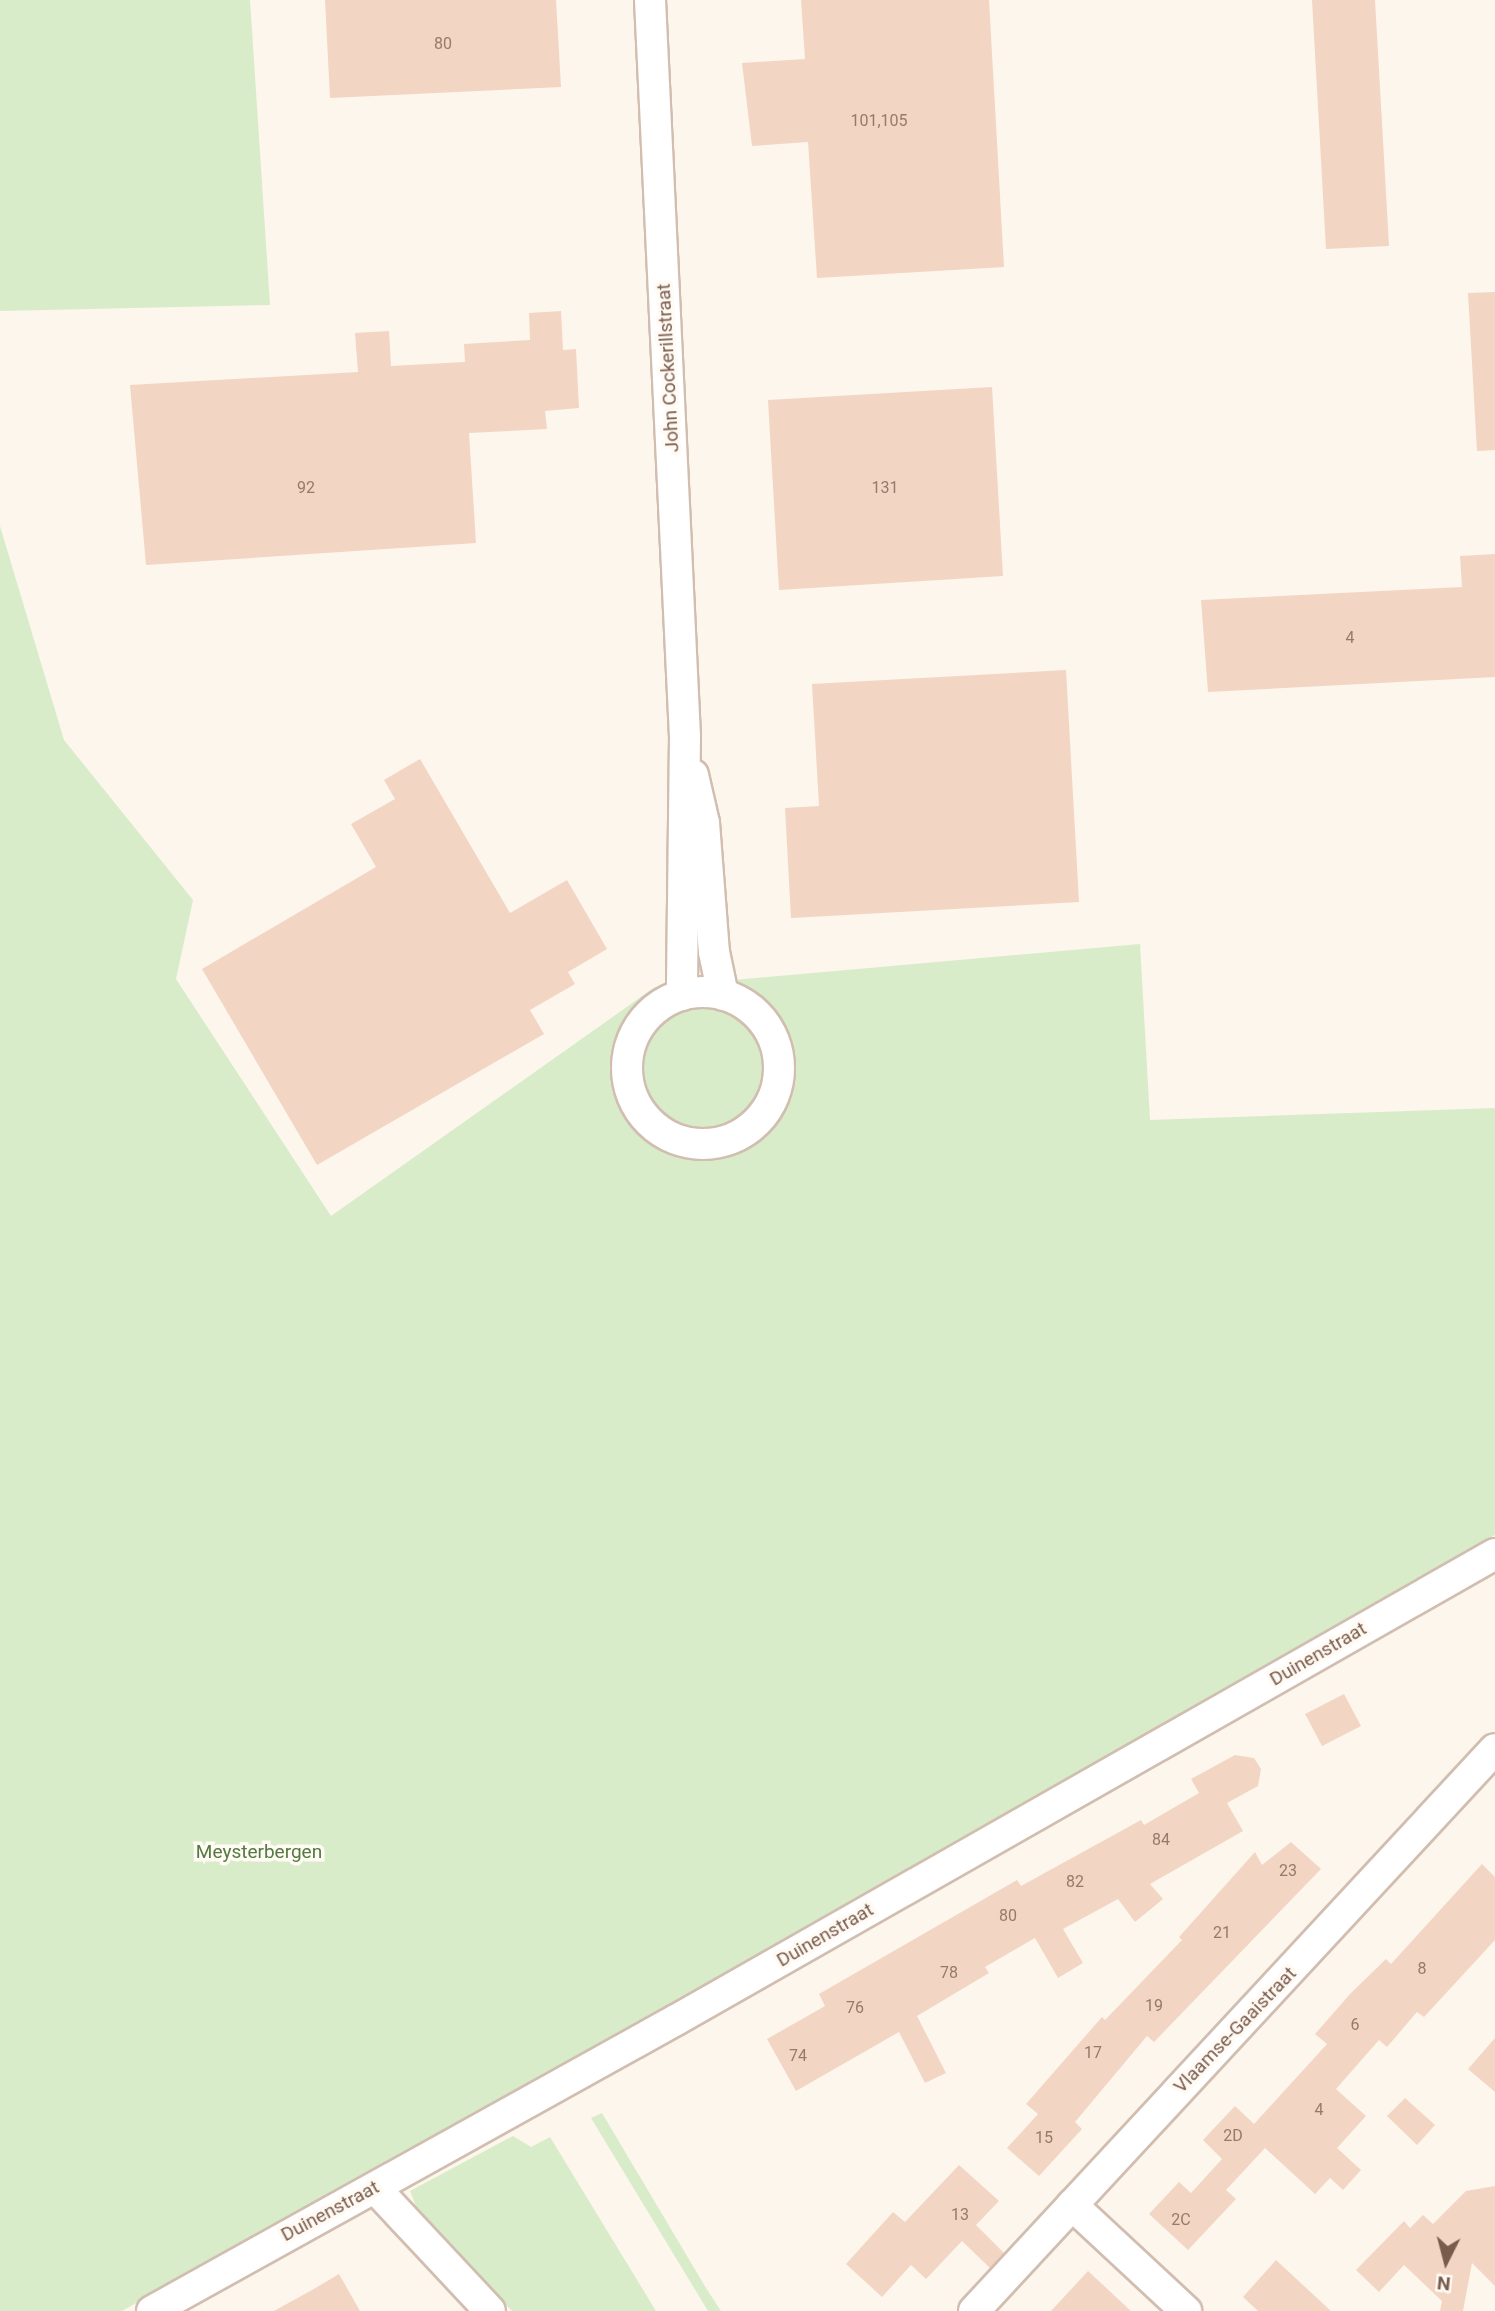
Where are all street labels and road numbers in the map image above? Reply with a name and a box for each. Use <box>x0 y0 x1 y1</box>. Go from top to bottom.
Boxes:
street label: John Cockerillstraat <box>652 283 684 453</box>
street label: Duinenstraat <box>1266 1617 1370 1691</box>
street label: Duinenstraat <box>773 1898 877 1972</box>
street label: Vlaamse-Gaaistraat <box>1169 1962 1301 2098</box>
street label: Duinenstraat <box>277 2176 383 2246</box>

